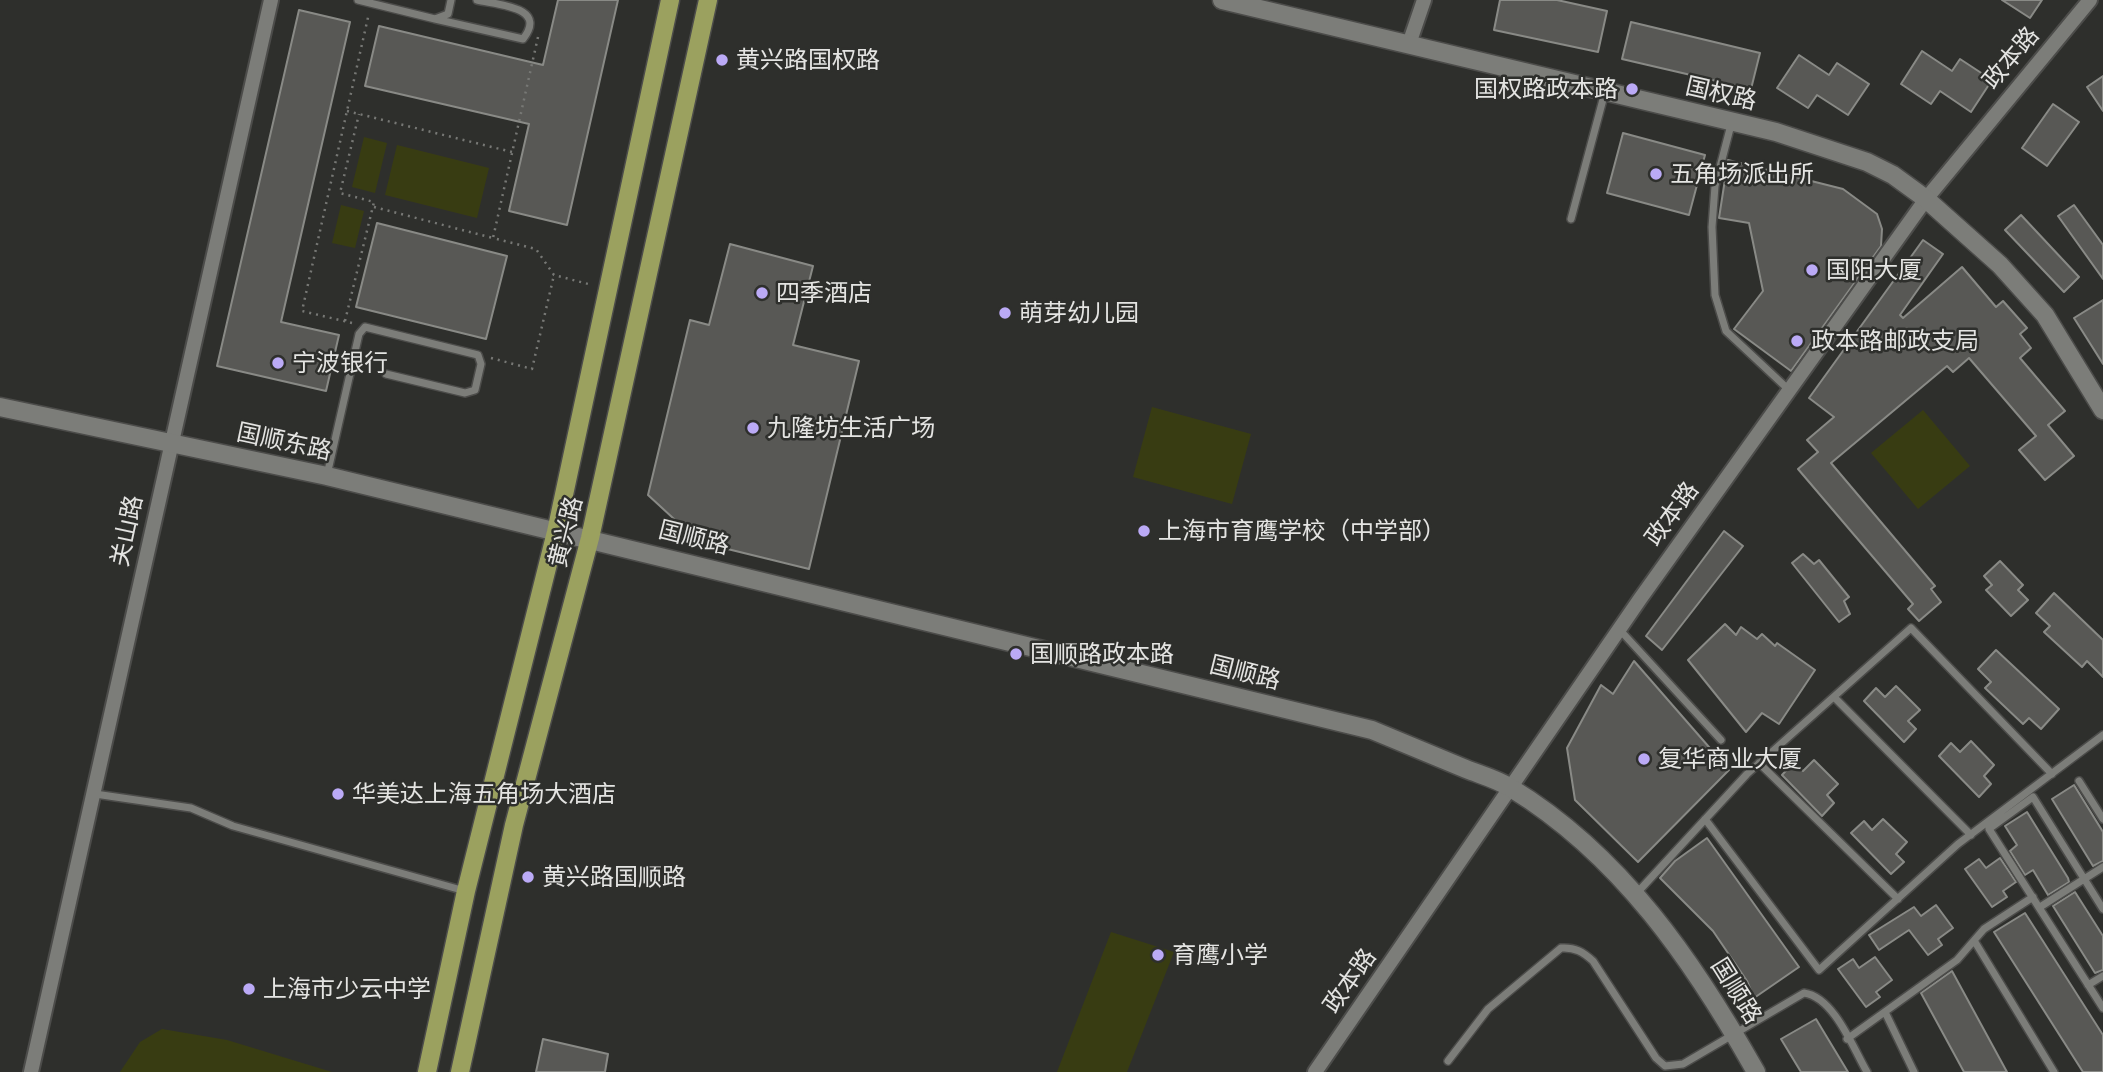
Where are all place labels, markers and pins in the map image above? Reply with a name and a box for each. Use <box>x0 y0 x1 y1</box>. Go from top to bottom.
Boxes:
place label: 黄兴路国权路 <box>736 46 880 74</box>
marker: 黄兴路国权路 <box>714 52 730 68</box>
place label: 国权路政本路 <box>1474 75 1618 103</box>
marker: 国权路政本路 <box>1624 81 1640 97</box>
place label: 五角场派出所 <box>1670 160 1814 188</box>
marker: 五角场派出所 <box>1648 166 1664 182</box>
place label: 国阳大厦 <box>1826 256 1922 284</box>
marker: 国阳大厦 <box>1804 262 1820 278</box>
place label: 四季酒店 <box>776 279 872 307</box>
marker: 四季酒店 <box>754 285 770 301</box>
place label: 萌芽幼儿园 <box>1019 299 1139 327</box>
marker: 萌芽幼儿园 <box>997 305 1013 321</box>
place label: 政本路邮政支局 <box>1811 327 1979 355</box>
marker: 政本路邮政支局 <box>1789 333 1805 349</box>
place label: 宁波银行 <box>292 349 388 377</box>
marker: 宁波银行 <box>270 355 286 371</box>
place label: 九隆坊生活广场 <box>767 414 935 442</box>
marker: 九隆坊生活广场 <box>745 420 761 436</box>
place label: 上海市育鹰学校（中学部） <box>1158 517 1446 545</box>
marker: 上海市育鹰学校（中学部） <box>1136 523 1152 539</box>
place label: 国顺路政本路 <box>1030 640 1174 668</box>
marker: 国顺路政本路 <box>1008 646 1024 662</box>
place label: 复华商业大厦 <box>1658 745 1802 773</box>
marker: 复华商业大厦 <box>1636 751 1652 767</box>
place label: 华美达上海五角场大酒店 <box>352 780 616 808</box>
marker: 华美达上海五角场大酒店 <box>330 786 346 802</box>
place label: 黄兴路国顺路 <box>542 863 686 891</box>
marker: 黄兴路国顺路 <box>520 869 536 885</box>
place label: 育鹰小学 <box>1172 941 1268 969</box>
marker: 育鹰小学 <box>1150 947 1166 963</box>
place label: 上海市少云中学 <box>263 975 431 1003</box>
marker: 上海市少云中学 <box>241 981 257 997</box>

